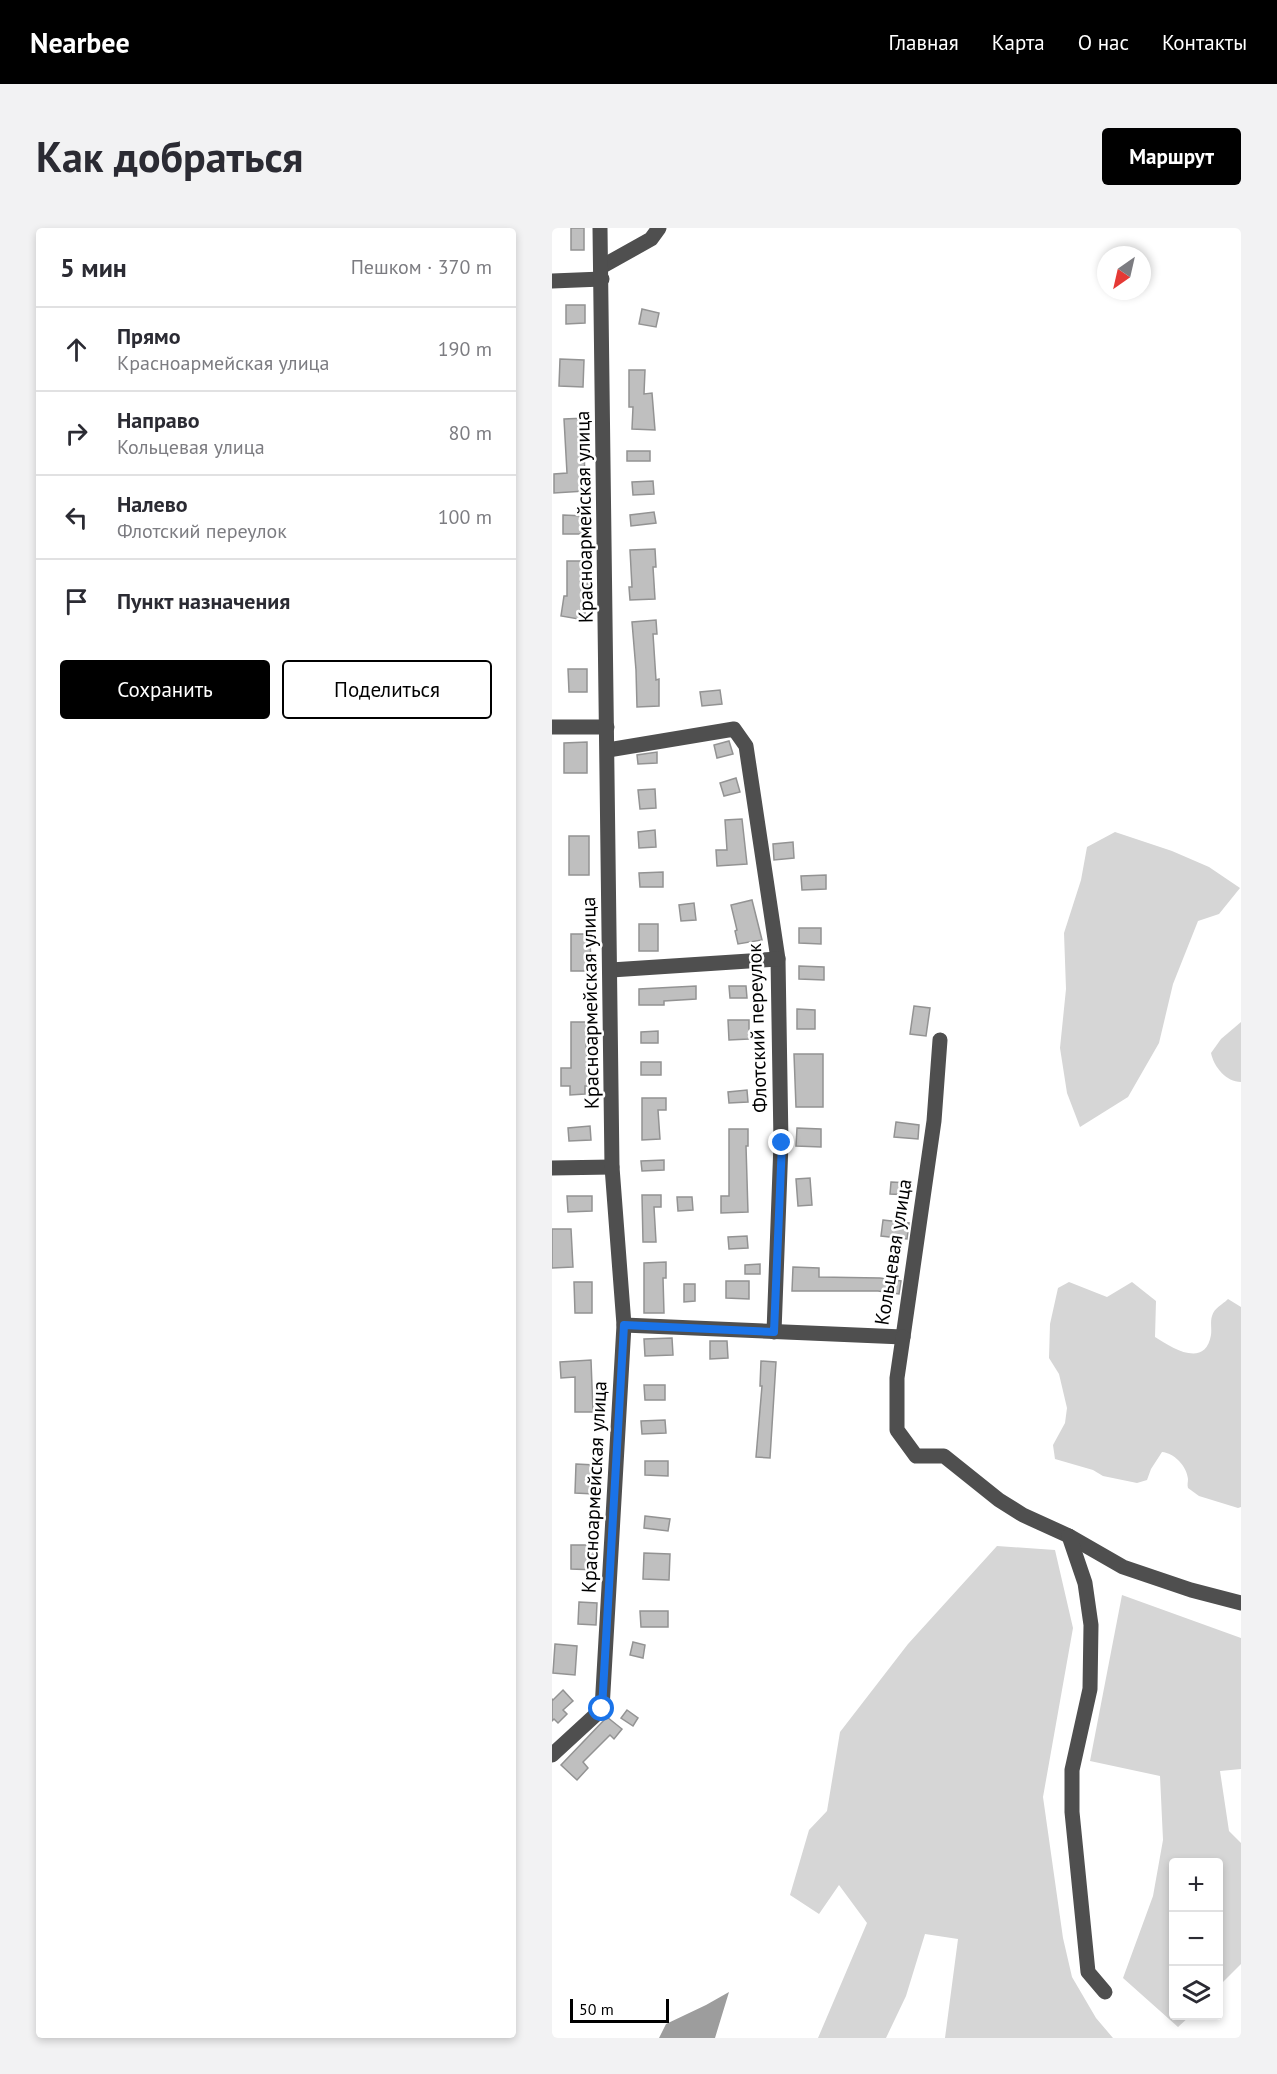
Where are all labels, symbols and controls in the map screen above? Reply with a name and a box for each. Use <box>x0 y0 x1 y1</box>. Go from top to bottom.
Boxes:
text: Nearbee <box>30 24 130 61</box>
text: Главная <box>888 29 959 56</box>
text: Карта <box>992 29 1045 56</box>
text: О нас <box>1078 29 1129 56</box>
text: Контакты <box>1162 29 1247 56</box>
button: Маршрут <box>1102 128 1241 185</box>
text: Как добраться <box>36 129 303 184</box>
north arrow <box>1097 246 1151 300</box>
text: 5 мин <box>60 251 127 284</box>
text: Пешком · 370 m <box>351 254 492 280</box>
text: Прямо <box>117 322 180 350</box>
icon: ahead <box>60 333 93 366</box>
text: 190 m <box>438 336 492 362</box>
text: Красноармейская улица <box>117 350 329 376</box>
text: Направо <box>117 406 200 434</box>
street label: Красноармейская улица <box>569 411 599 623</box>
icon: right <box>60 417 93 450</box>
text: 80 m <box>449 420 492 446</box>
text: Кольцевая улица <box>117 434 265 460</box>
text: Налево <box>117 490 188 518</box>
icon: left <box>60 501 93 534</box>
text: 100 m <box>438 504 492 530</box>
text: Флотский переулок <box>117 518 287 544</box>
icon: arrive <box>60 585 93 618</box>
text: Пункт назначения <box>117 587 290 615</box>
button: Сохранить <box>60 660 270 719</box>
button: Поделиться <box>282 660 492 719</box>
street label: Красноармейская улица <box>575 897 605 1109</box>
street label: Флотский переулок <box>741 942 773 1113</box>
route end <box>768 1129 794 1155</box>
street label: Кольцевая улица <box>869 1177 917 1327</box>
street label: Красноармейская улица <box>575 1380 613 1594</box>
route start <box>588 1695 614 1721</box>
map controls <box>1169 1858 1223 2020</box>
button: + <box>1169 1858 1223 1912</box>
button: − <box>1169 1912 1223 1966</box>
button: layers <box>1169 1966 1223 2020</box>
scale bar <box>570 1996 669 2024</box>
text: 50 m <box>579 1999 614 2019</box>

